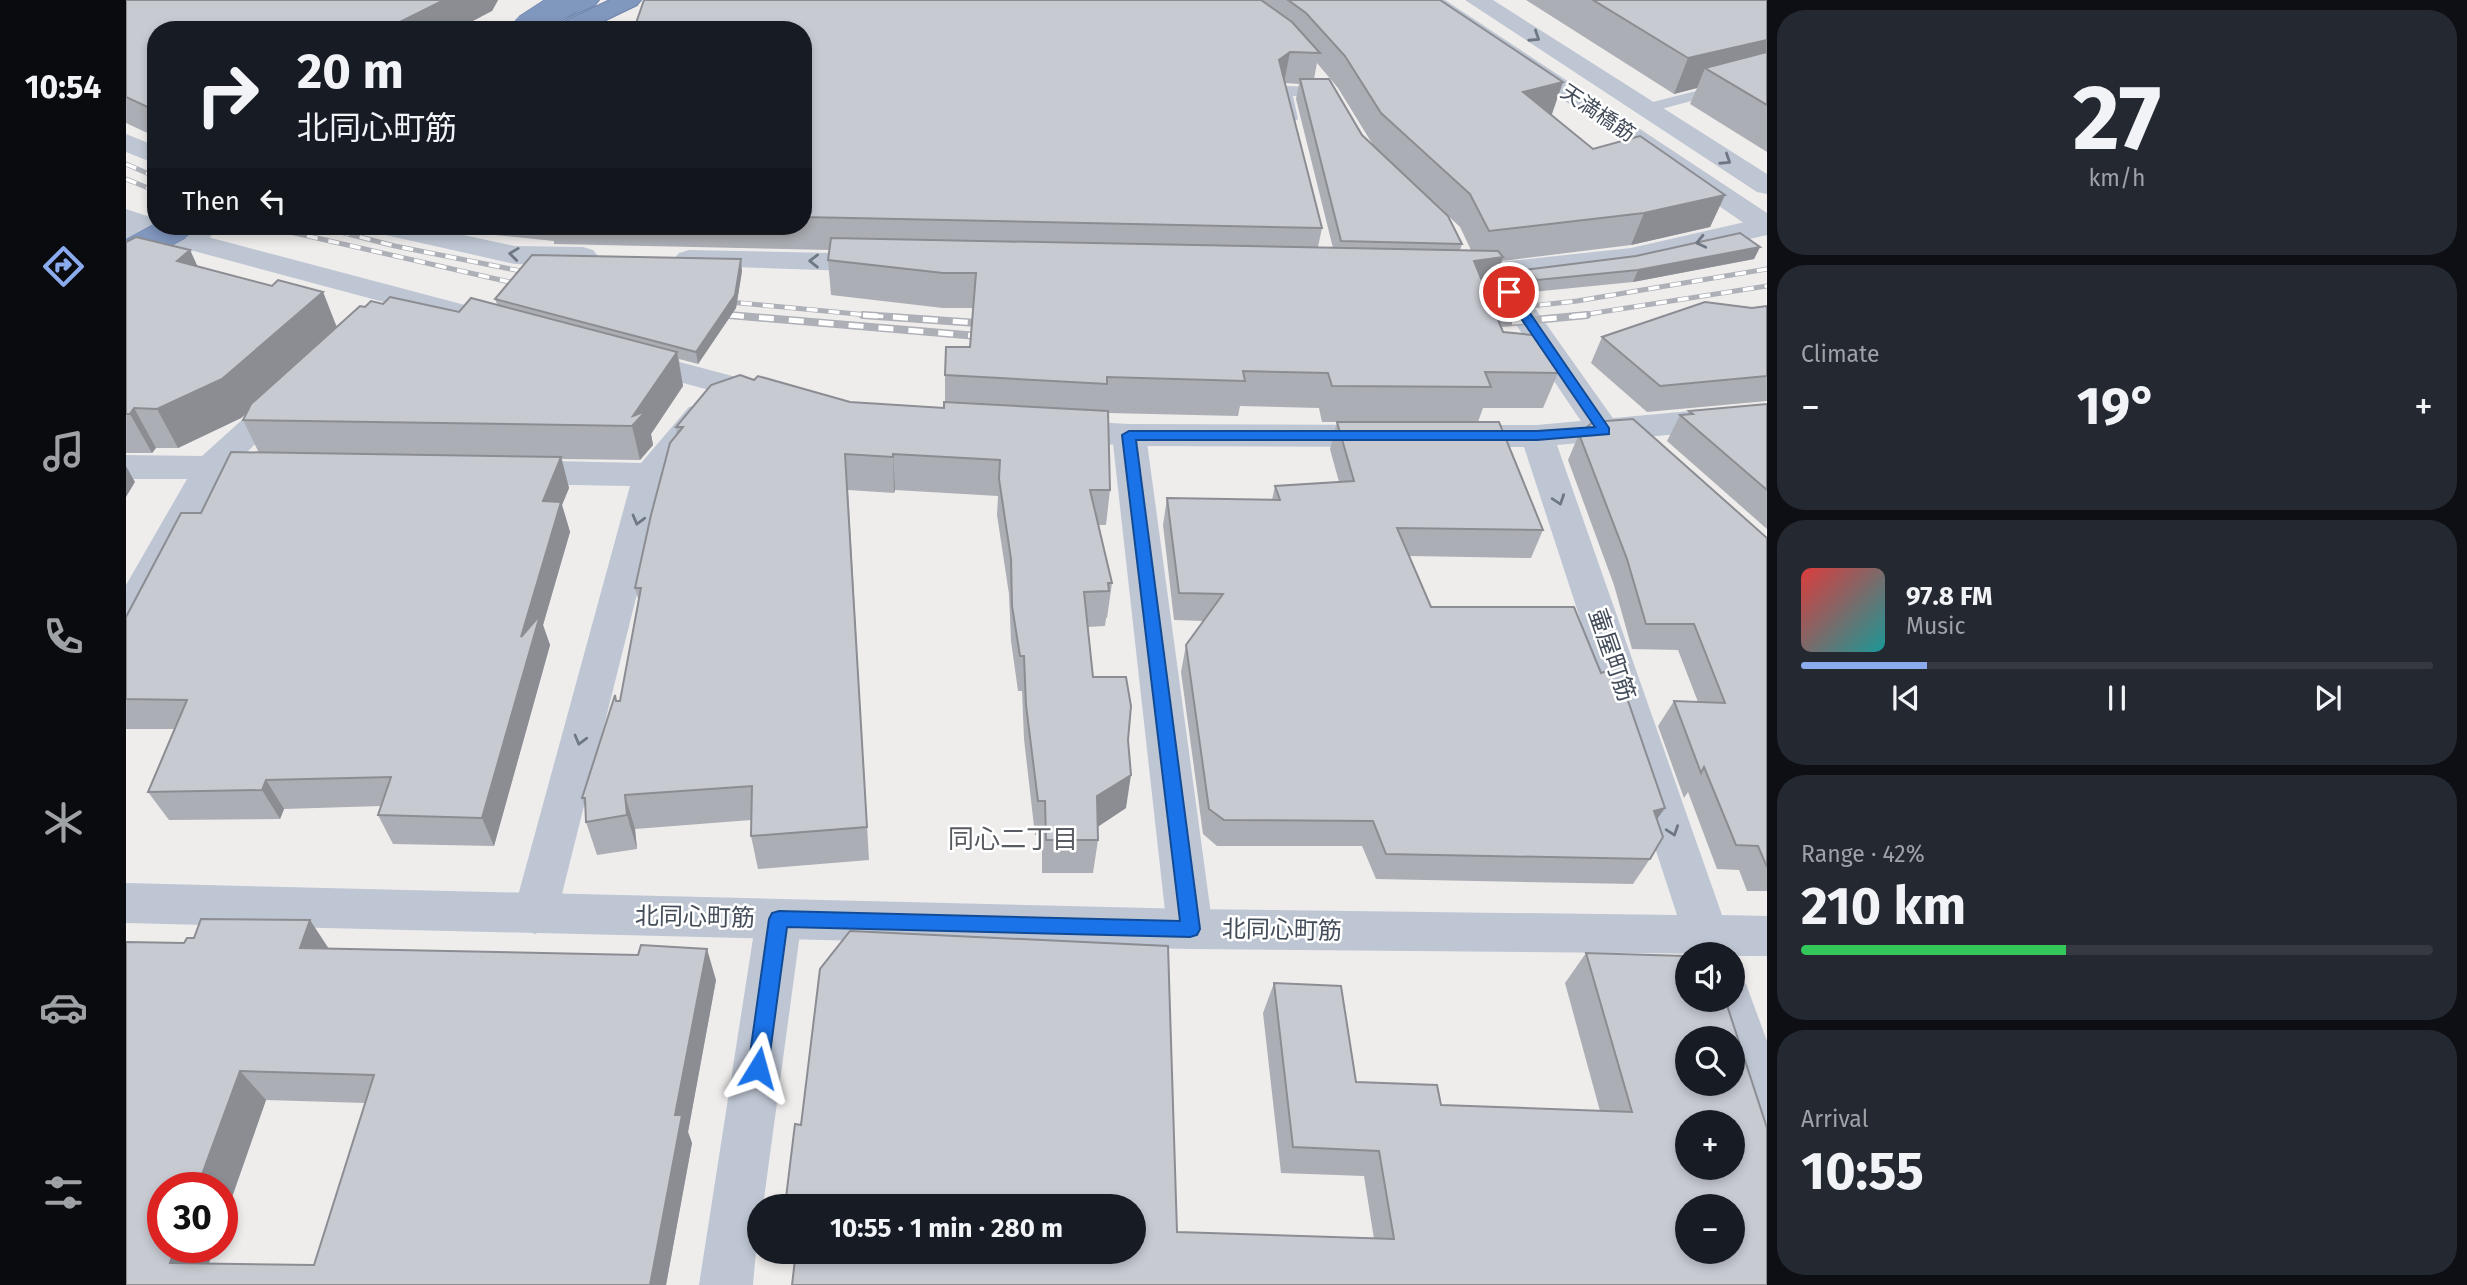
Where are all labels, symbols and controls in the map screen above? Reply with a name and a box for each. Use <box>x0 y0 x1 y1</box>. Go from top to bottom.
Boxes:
one-way arrow <box>1527 28 1540 41</box>
text: 20 m <box>297 42 404 101</box>
icon: right <box>182 49 273 140</box>
text: 27 <box>2073 64 2161 173</box>
text: 10:54 <box>25 68 101 106</box>
street label: 天満橋筋 <box>1556 79 1640 147</box>
text: 北同心町筋 <box>297 109 457 147</box>
one-way arrow <box>1719 151 1732 164</box>
text: km/h <box>2089 164 2145 192</box>
icon: left <box>254 182 292 220</box>
text: Then <box>182 186 240 217</box>
one-way arrow <box>1695 233 1707 248</box>
icon: directions <box>39 242 88 291</box>
one-way arrow <box>508 246 520 261</box>
one-way arrow <box>809 253 819 269</box>
pin <box>1479 262 1539 322</box>
icon: arrive <box>1490 273 1528 311</box>
text: Climate <box>1801 340 1880 368</box>
text: 19° <box>2077 375 2157 438</box>
text: − <box>1801 384 1820 430</box>
text: + <box>2414 384 2433 430</box>
icon: music <box>39 427 88 476</box>
one-way arrow <box>1551 494 1565 506</box>
one-way arrow <box>632 514 646 526</box>
text: 97.8 FM <box>1906 581 1992 612</box>
street label: 壷屋町筋 <box>1583 605 1641 705</box>
icon: phone <box>39 612 88 661</box>
text: Music <box>1906 612 1966 640</box>
icon: previous <box>1887 679 1925 717</box>
icon: pause <box>2098 679 2136 717</box>
icon: next <box>2309 679 2347 717</box>
one-way arrow <box>574 734 588 746</box>
icon: climate <box>39 798 88 847</box>
district label: 同心二丁目 <box>948 824 1078 855</box>
one-way arrow <box>1665 825 1679 837</box>
text: Range · 42% <box>1801 840 1925 868</box>
text: 210 km <box>1801 875 1966 938</box>
street label: 北同心町筋 <box>635 902 755 932</box>
street label: 北同心町筋 <box>1222 915 1342 945</box>
map controls <box>1675 942 1745 1264</box>
button: sound <box>1675 942 1745 1012</box>
icon: car <box>39 983 88 1032</box>
button: search <box>1675 1026 1745 1096</box>
position arrow <box>721 1031 795 1105</box>
text: Arrival <box>1801 1105 1868 1133</box>
button: + <box>1675 1110 1745 1180</box>
text: 10:55 <box>1801 1140 1924 1203</box>
icon: filters <box>39 1168 88 1217</box>
speed limit sign: 30 <box>147 1172 238 1263</box>
button: − <box>1675 1194 1745 1264</box>
text: 10:55 · 1 min · 280 m <box>830 1213 1063 1244</box>

